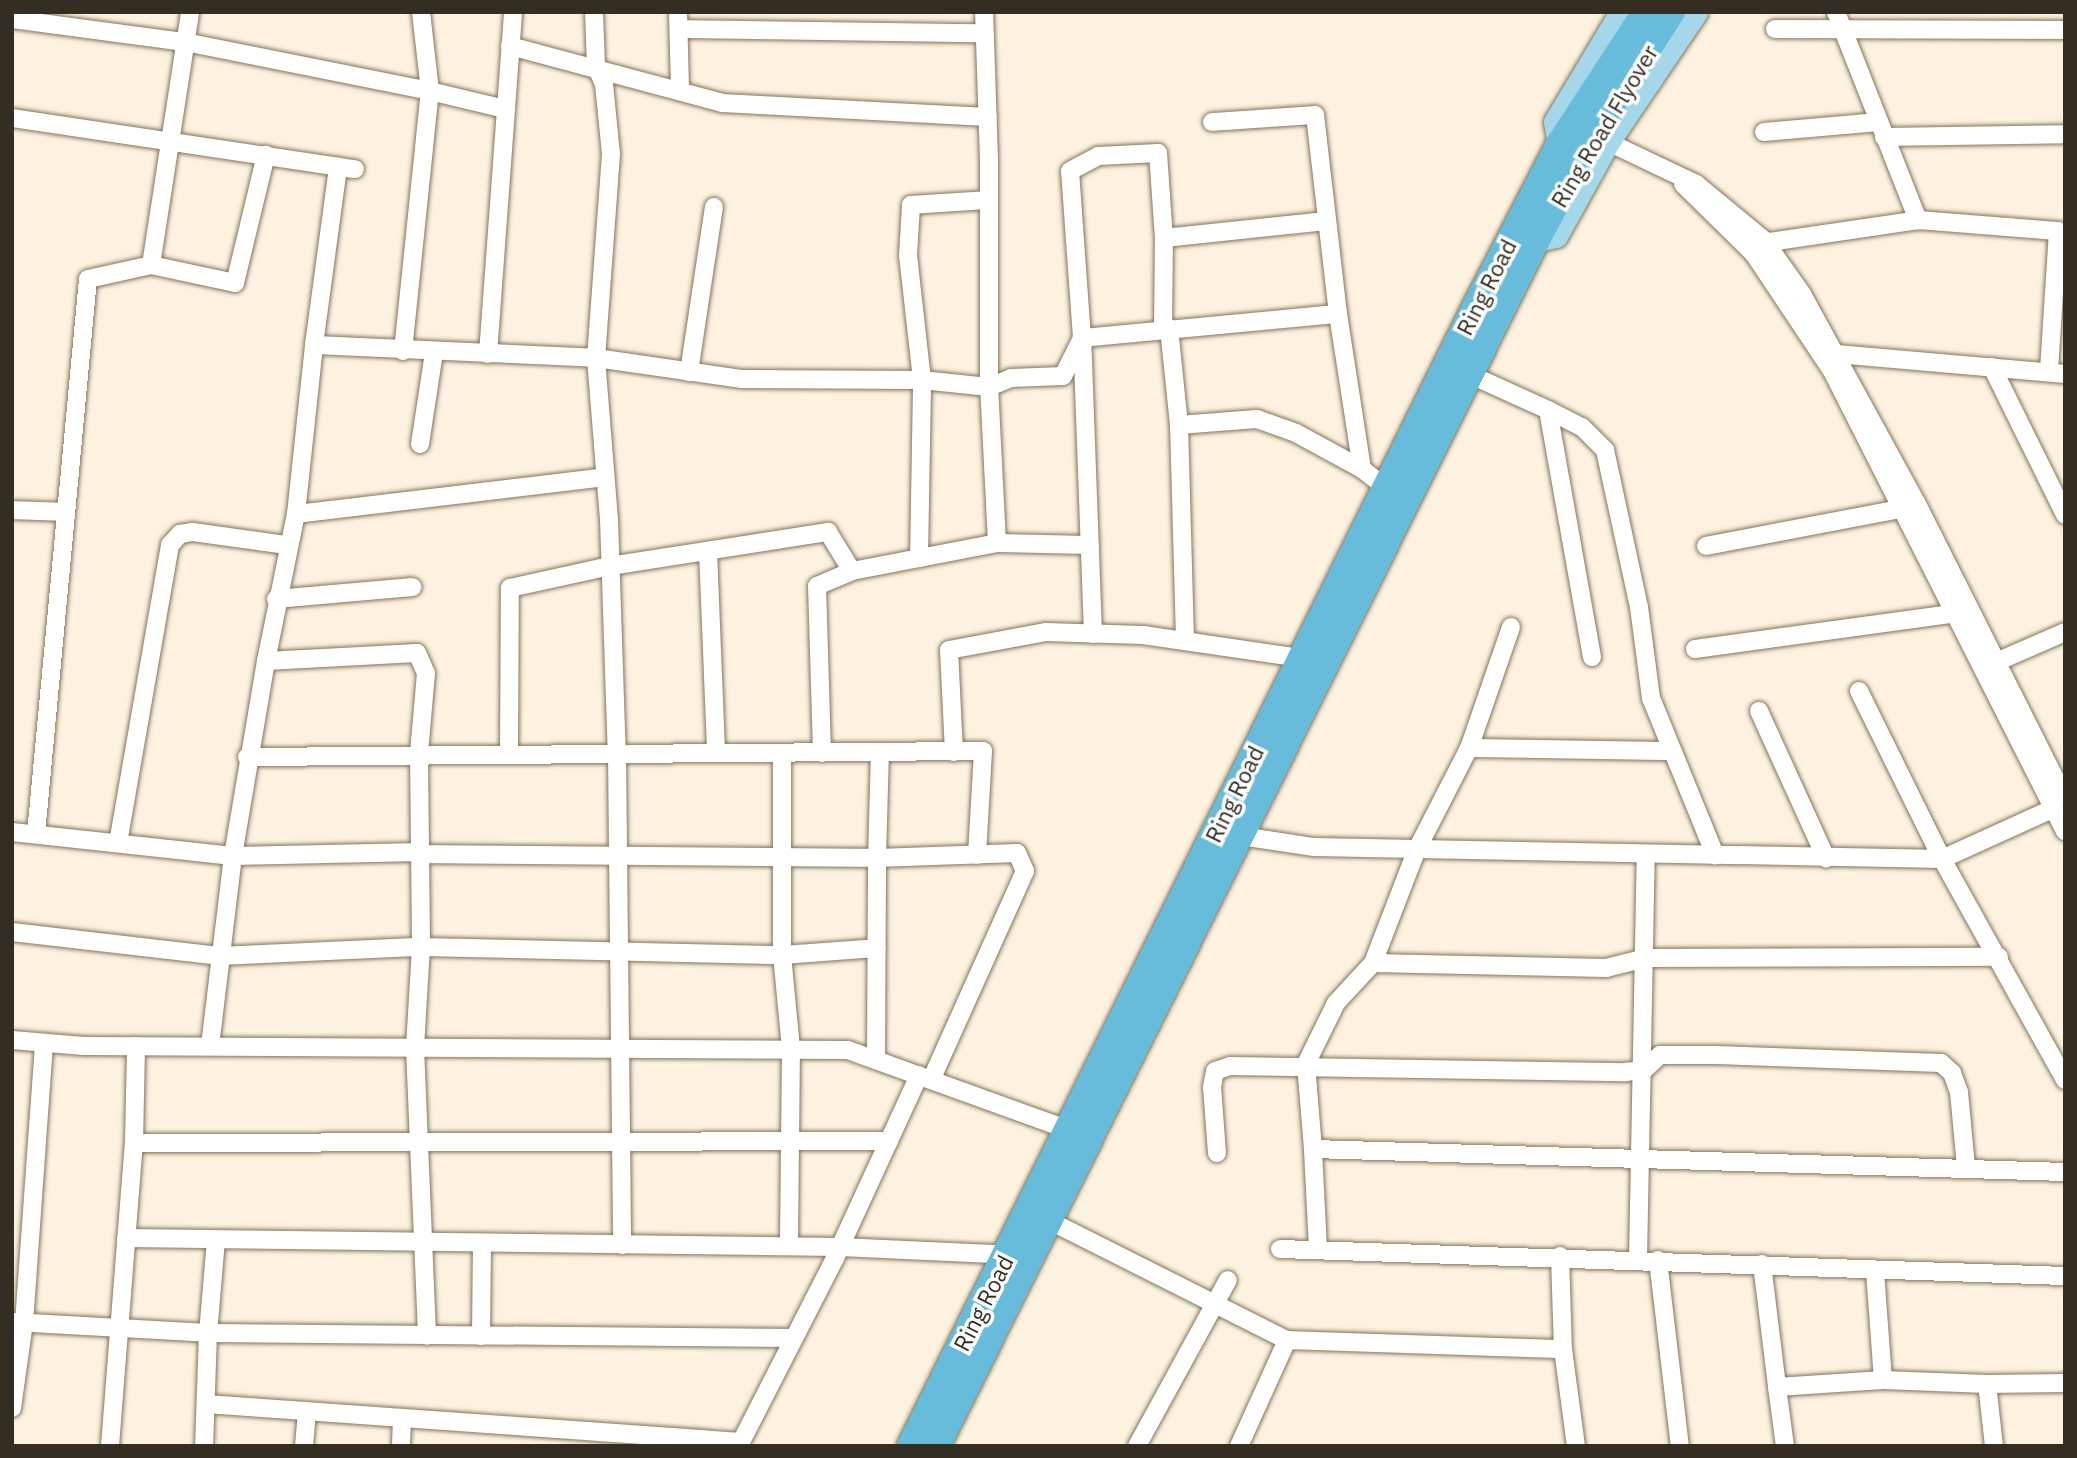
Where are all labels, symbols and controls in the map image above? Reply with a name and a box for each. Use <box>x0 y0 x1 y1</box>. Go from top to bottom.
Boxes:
street label: Ring Road Flyover <box>1545 40 1663 212</box>
street label: Ring Road <box>1450 234 1522 340</box>
street label: Ring Road <box>1199 741 1269 847</box>
street label: Ring Road <box>947 1250 1019 1356</box>

